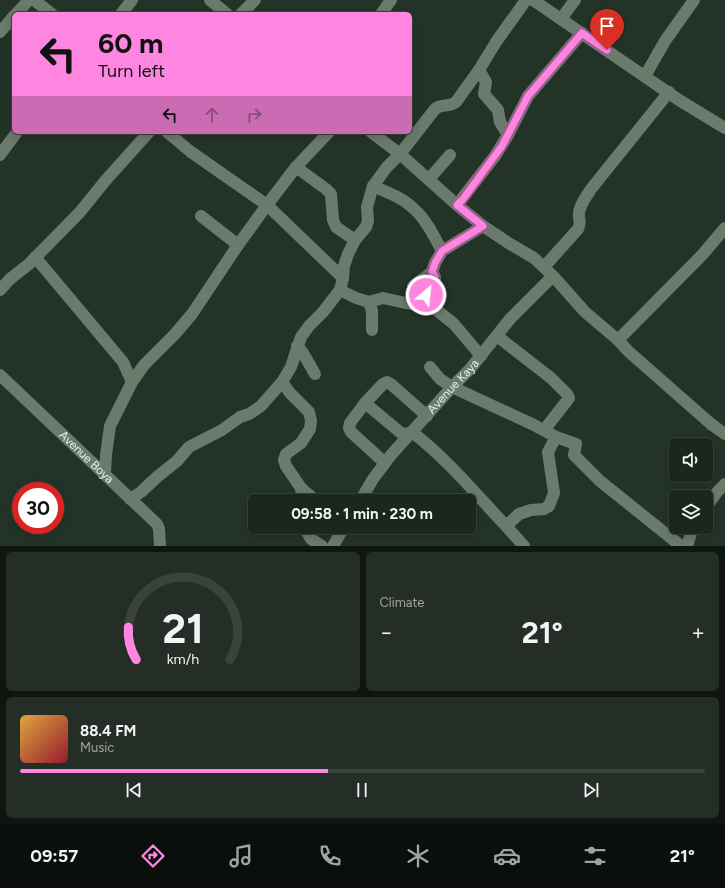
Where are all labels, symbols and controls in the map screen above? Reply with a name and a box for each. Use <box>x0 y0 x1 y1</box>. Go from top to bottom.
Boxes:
pin <box>590 9 624 50</box>
icon: arrive <box>596 15 618 37</box>
text: 60 m <box>98 26 163 60</box>
icon: left <box>32 28 84 80</box>
text: Turn left <box>98 60 165 82</box>
icon: left <box>159 104 181 126</box>
icon: ahead <box>201 104 223 126</box>
icon: right <box>243 104 265 126</box>
position arrow <box>405 274 447 316</box>
street label: Avenue Kaya <box>424 357 482 417</box>
street label: Avenue Boya <box>56 428 117 486</box>
map controls <box>669 438 713 534</box>
button: sound <box>669 438 713 482</box>
speed limit sign: 30 <box>12 482 64 534</box>
button: layers <box>669 490 713 534</box>
text: 09:58 · 1 min · 230 m <box>291 505 433 523</box>
text: Climate <box>380 595 424 610</box>
text: 21 <box>162 602 204 652</box>
text: 21° <box>522 614 563 651</box>
text: − <box>380 619 393 646</box>
text: + <box>691 619 705 646</box>
text: km/h <box>166 649 199 667</box>
text: 88.4 FM <box>80 722 136 740</box>
text: Music <box>80 740 114 755</box>
icon: previous <box>123 779 145 801</box>
icon: pause <box>351 779 373 801</box>
icon: next <box>580 779 602 801</box>
icon: directions <box>139 842 167 870</box>
icon: music <box>227 842 255 870</box>
icon: phone <box>316 842 344 870</box>
icon: climate <box>404 842 432 870</box>
icon: car <box>493 842 521 870</box>
icon: filters <box>581 842 609 870</box>
text: 09:57 <box>30 845 78 867</box>
text: 21° <box>670 845 695 867</box>

